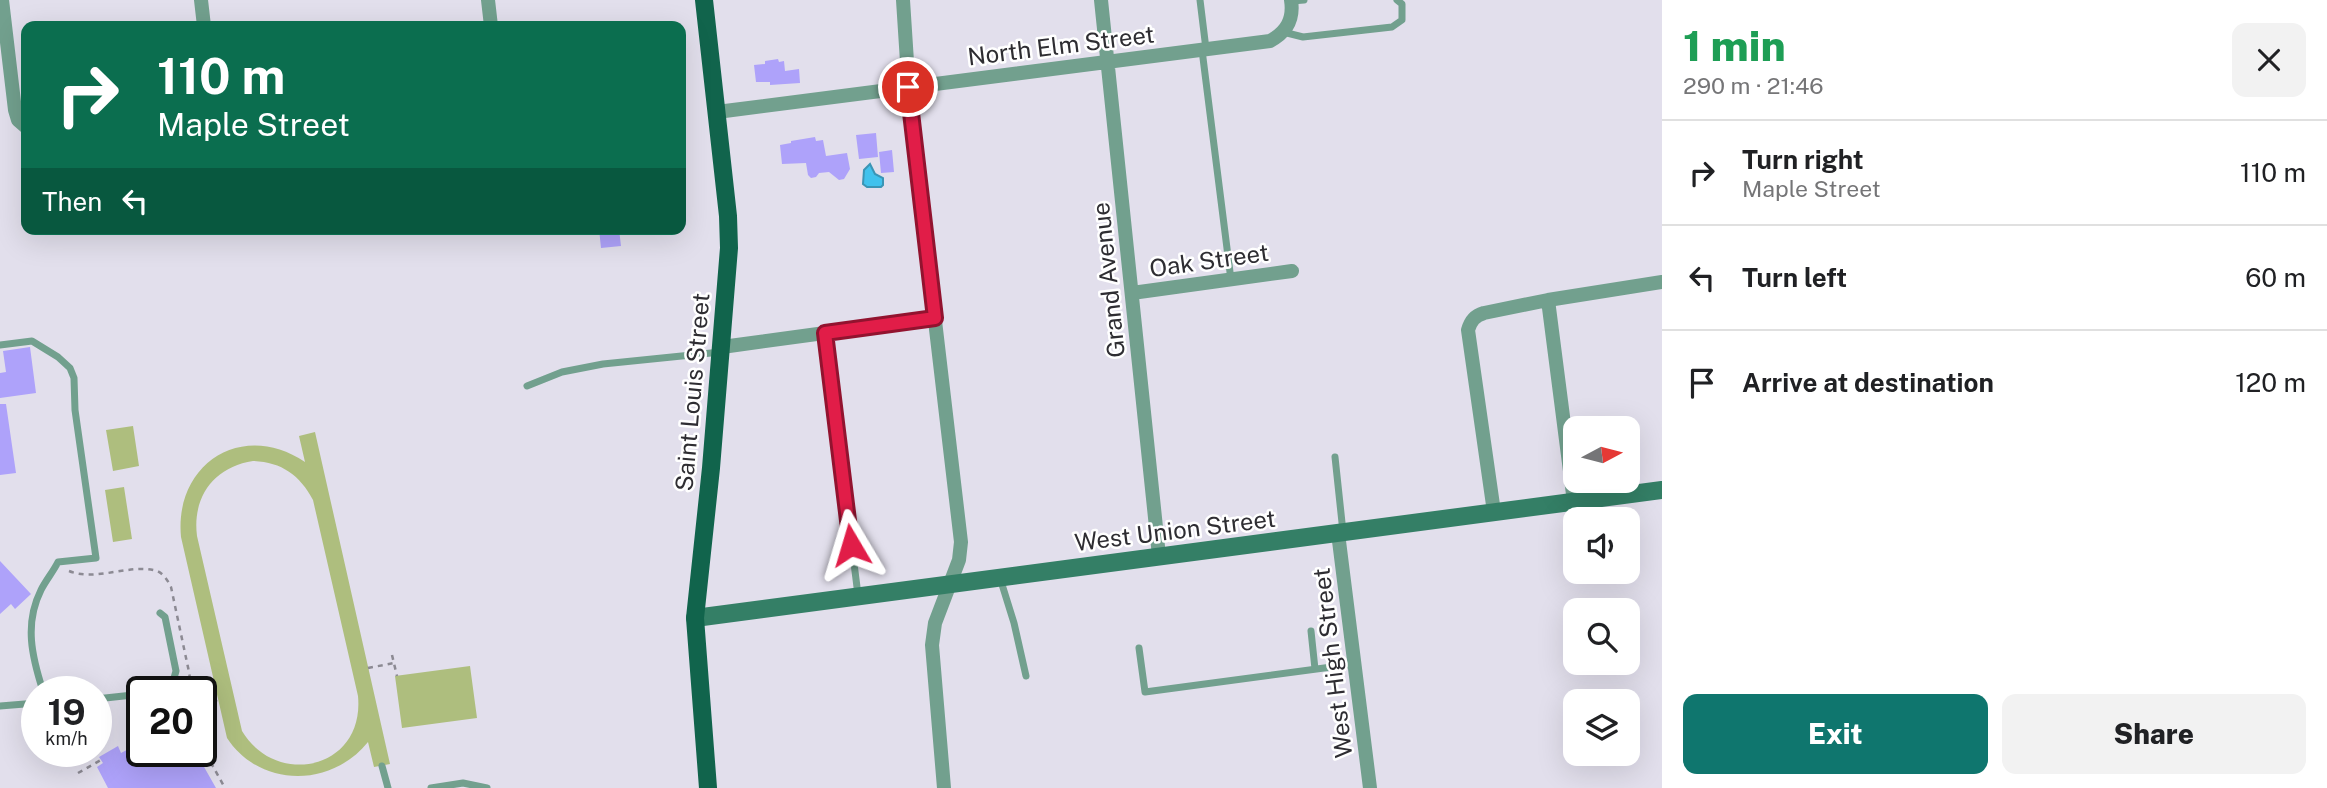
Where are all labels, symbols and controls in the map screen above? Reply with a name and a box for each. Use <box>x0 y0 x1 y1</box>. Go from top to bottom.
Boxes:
street label: North Elm Street <box>966 20 1156 70</box>
text: 1 min <box>1683 21 1786 70</box>
button: close <box>2232 23 2306 97</box>
text: 110 m <box>157 47 285 105</box>
icon: right <box>42 49 133 140</box>
pin <box>878 57 938 117</box>
icon: arrive <box>889 68 927 106</box>
text: 290 m · 21:46 <box>1683 72 1824 99</box>
text: Maple Street <box>157 106 350 143</box>
text: Turn right <box>1742 144 1864 175</box>
icon: right <box>1683 154 1721 192</box>
text: 110 m <box>2240 157 2306 188</box>
text: Maple Street <box>1742 175 1881 202</box>
icon: left <box>116 182 154 220</box>
text: Then <box>42 186 102 217</box>
street label: Grand Avenue <box>1086 201 1130 359</box>
street label: Oak Street <box>1148 238 1270 282</box>
icon: left <box>1683 259 1721 297</box>
text: Turn left <box>1742 262 1847 293</box>
text: 60 m <box>2245 262 2306 293</box>
street label: Saint Louis Street <box>669 292 715 492</box>
icon: arrive <box>1683 364 1721 402</box>
text: Arrive at destination <box>1742 367 1994 398</box>
text: 120 m <box>2235 367 2306 398</box>
north arrow <box>1563 416 1640 494</box>
map controls <box>1563 416 1640 766</box>
street label: West Union Street <box>1073 504 1277 556</box>
button: sound <box>1563 507 1640 584</box>
position arrow <box>814 508 888 582</box>
street label: West High Street <box>1306 566 1358 760</box>
button: search <box>1563 598 1640 675</box>
speed limit sign: 20 <box>126 676 217 767</box>
button: layers <box>1563 689 1640 766</box>
text: 19 <box>47 692 86 733</box>
button: Exit <box>1683 694 1988 774</box>
button: Share <box>2002 694 2306 774</box>
text: km/h <box>45 728 88 749</box>

